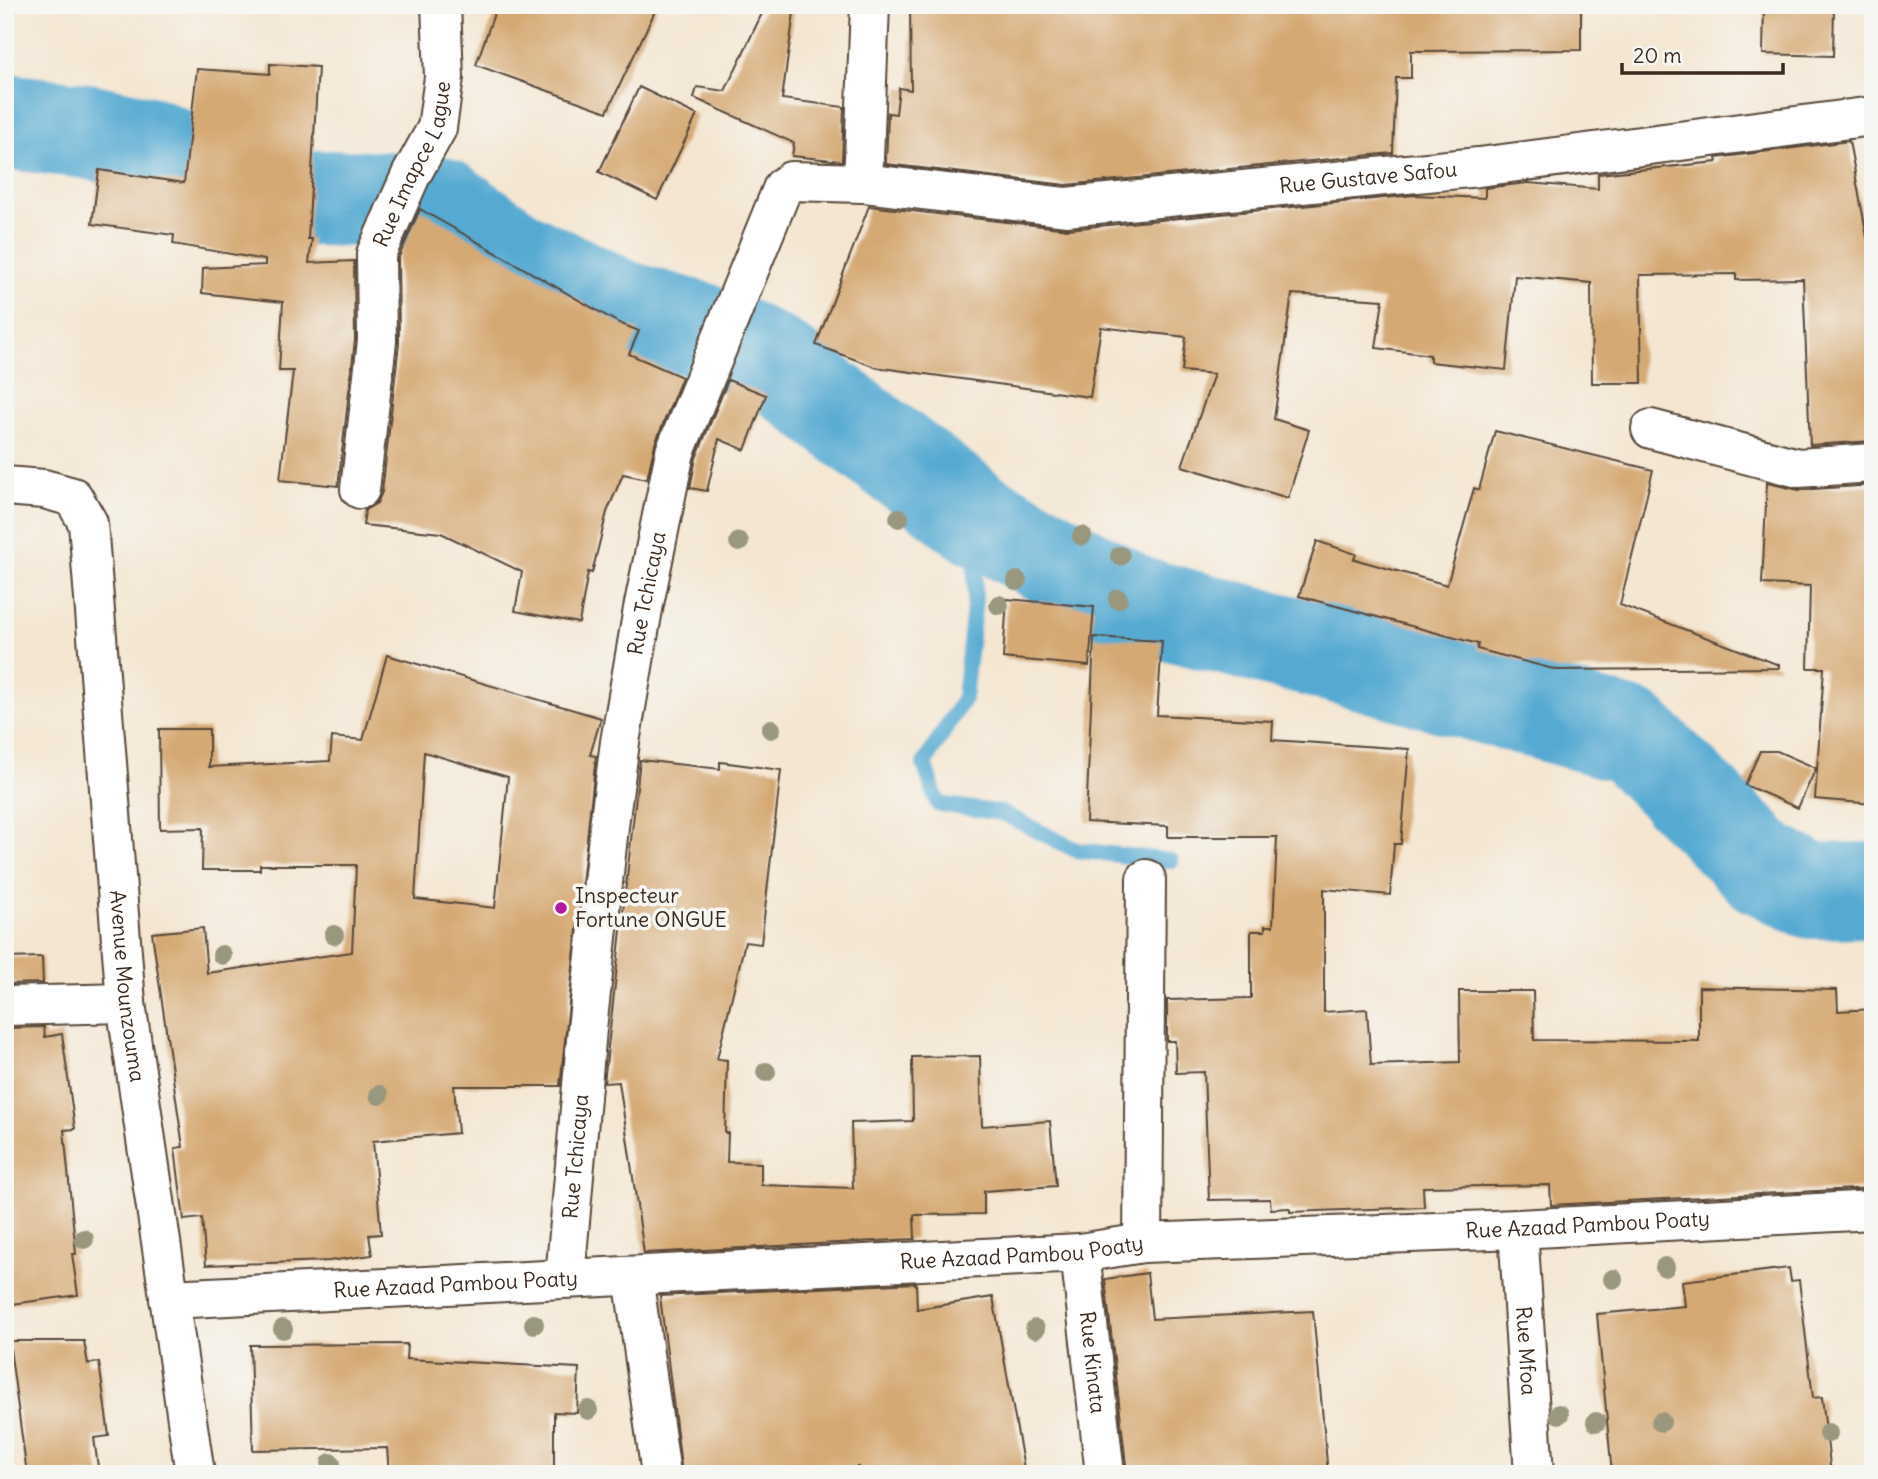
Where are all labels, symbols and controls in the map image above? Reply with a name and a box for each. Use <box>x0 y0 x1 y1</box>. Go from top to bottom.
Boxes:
scale bar <box>1622 32 1784 76</box>
text: 20 m <box>1633 42 1682 69</box>
street label: Rue Imapce Lague <box>367 80 456 251</box>
street label: Rue Gustave Safou <box>1278 155 1458 199</box>
street label: Rue Tchicaya <box>621 529 671 657</box>
place label: Inspecteur Fortune ONGUE <box>575 882 727 933</box>
street label: Avenue Mounzouma <box>104 889 151 1084</box>
marker: Inspecteur Fortune ONGUE <box>553 900 569 916</box>
street label: Rue Tchicaya <box>556 1093 594 1220</box>
street label: Rue Azaad Pambou Poaty <box>1465 1205 1710 1244</box>
street label: Rue Azaad Pambou Poaty <box>899 1229 1145 1275</box>
street label: Rue Azaad Pambou Poaty <box>333 1264 578 1304</box>
street label: Rue Mfoa <box>1510 1305 1543 1396</box>
street label: Rue Kinata <box>1074 1310 1112 1415</box>

